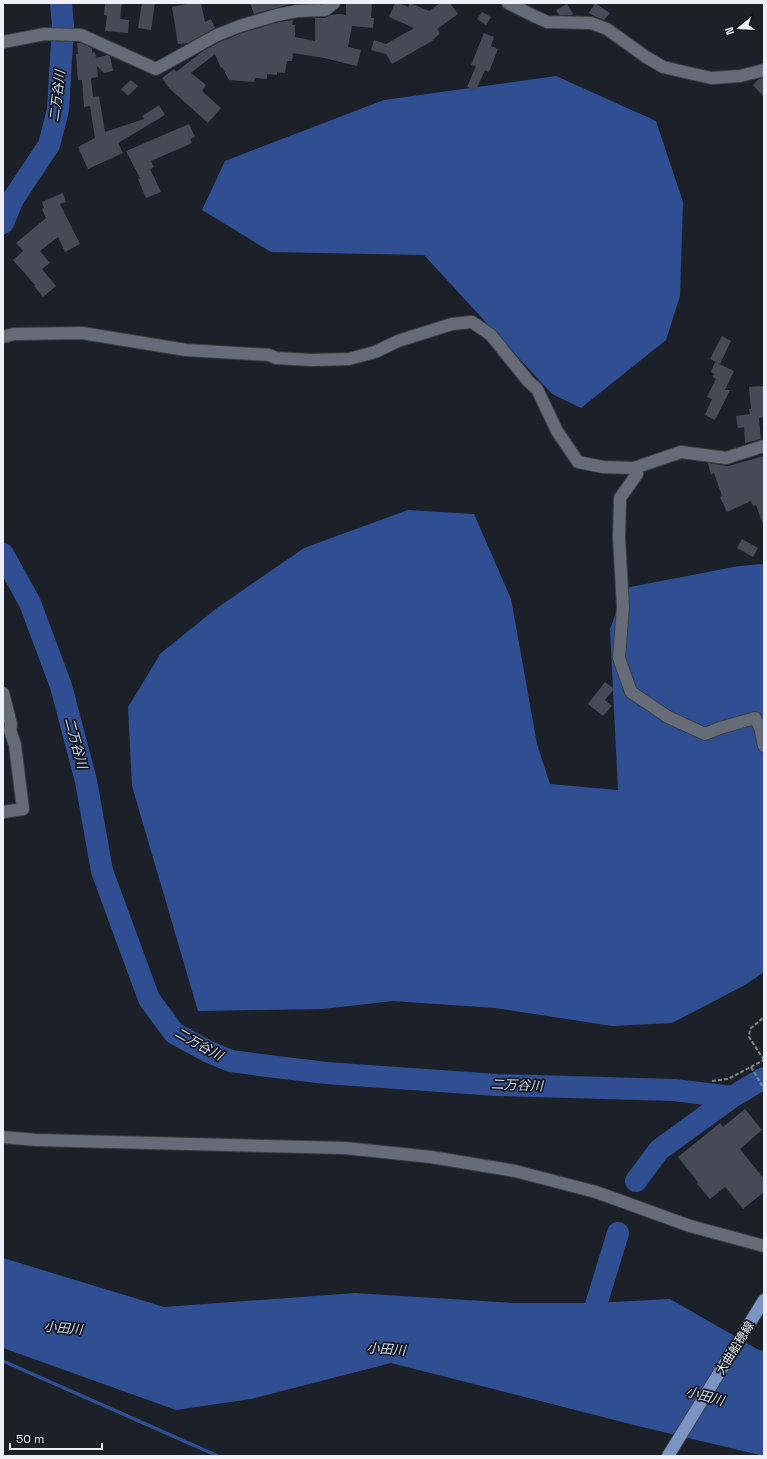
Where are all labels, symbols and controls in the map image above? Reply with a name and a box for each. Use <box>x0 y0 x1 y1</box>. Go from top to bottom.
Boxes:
north arrow <box>719 8 759 48</box>
text: N <box>722 25 737 37</box>
water label: 二万谷川 <box>45 67 69 123</box>
water label: 二万谷川 <box>61 716 91 772</box>
water label: 二万谷川 <box>172 1024 228 1065</box>
water label: 二万谷川 <box>491 1076 545 1094</box>
water label: 小田川 <box>43 1318 85 1338</box>
street label: 大曲船穂線 <box>712 1318 758 1378</box>
water label: 小田川 <box>366 1339 408 1359</box>
water label: 小田川 <box>684 1383 728 1410</box>
scale bar <box>10 1425 102 1451</box>
text: 50 m <box>16 1431 44 1447</box>

